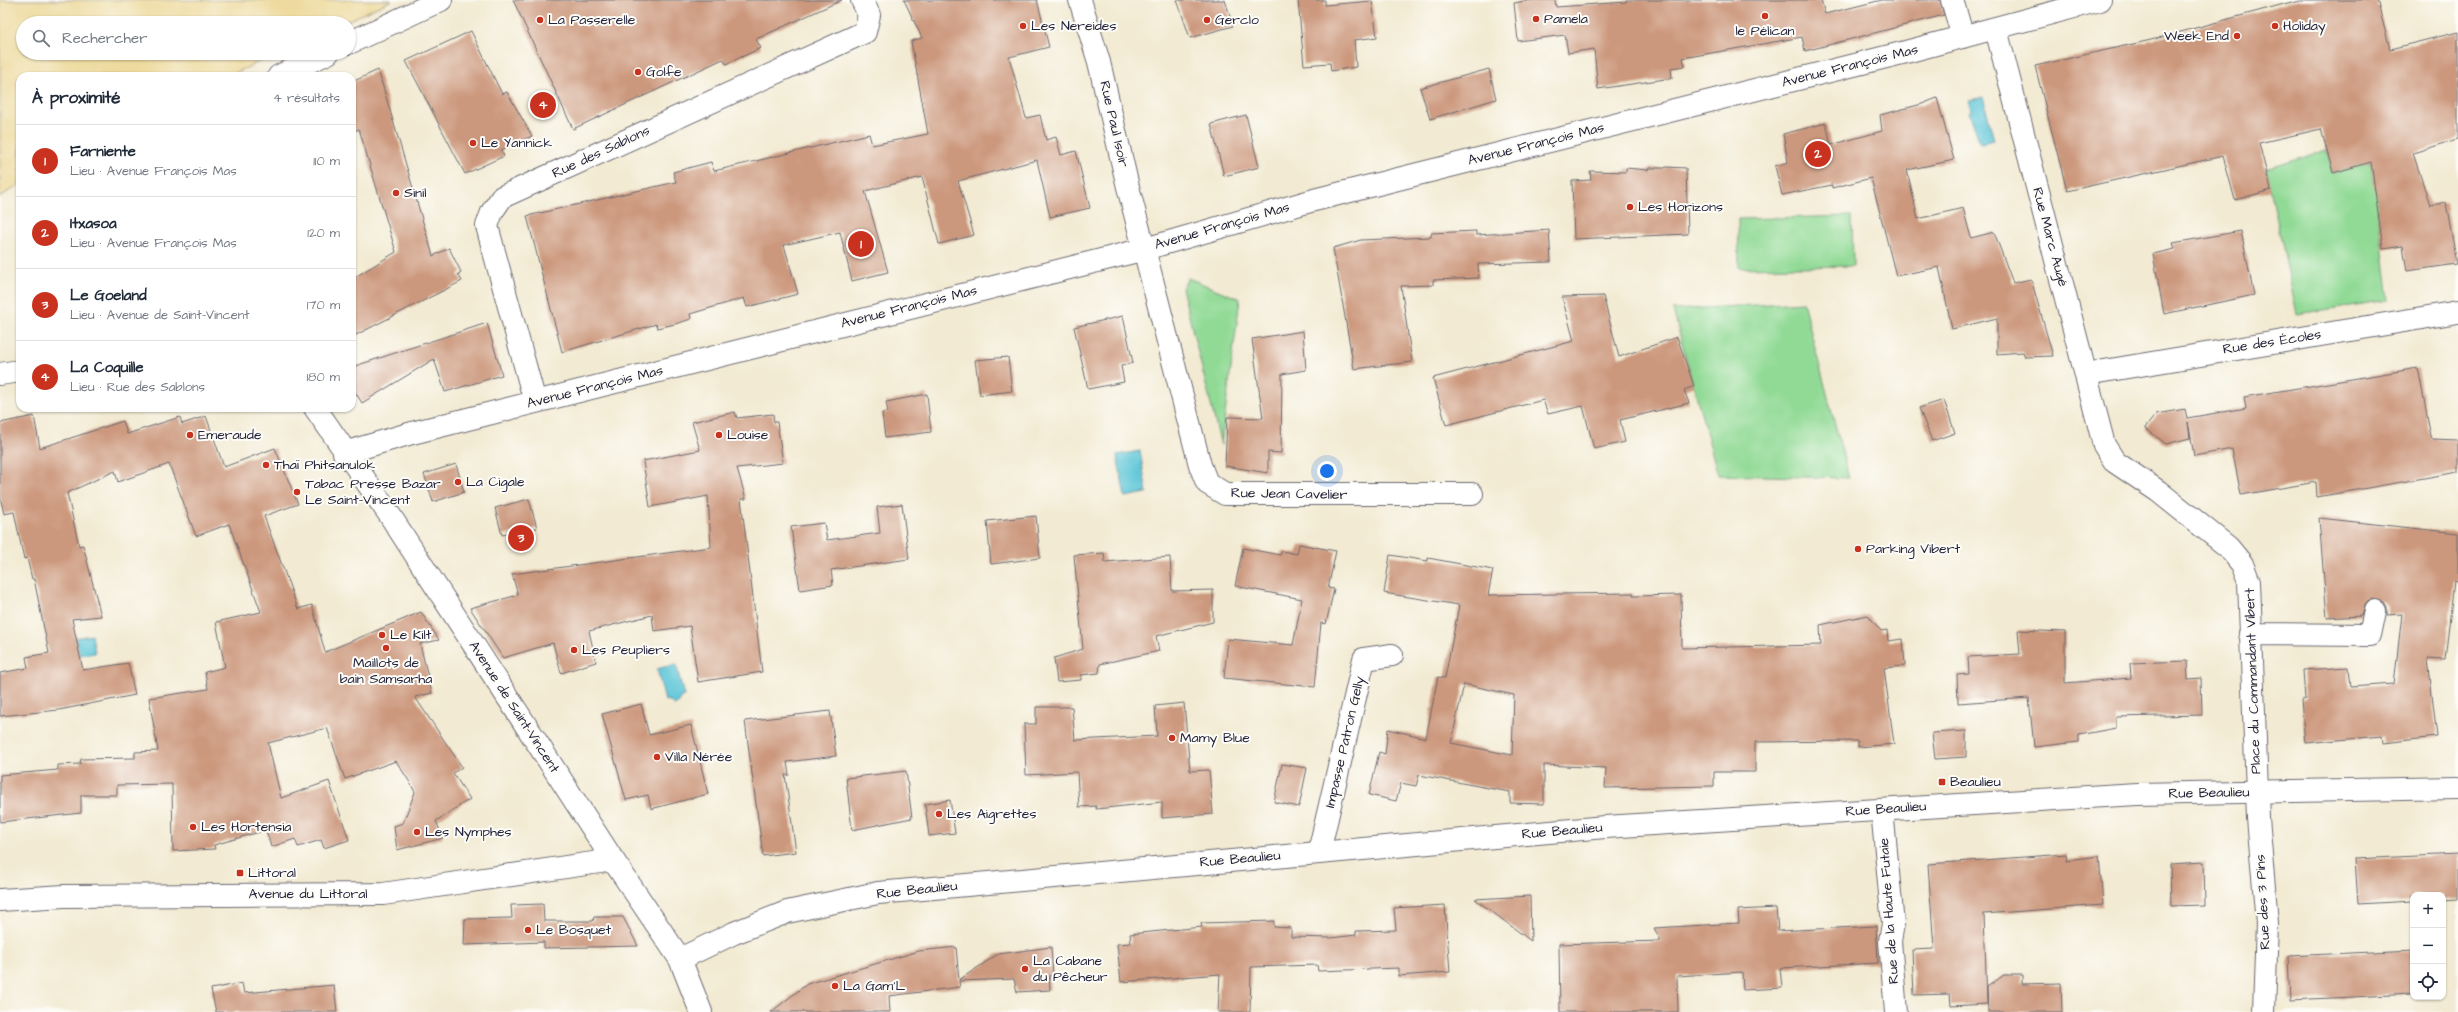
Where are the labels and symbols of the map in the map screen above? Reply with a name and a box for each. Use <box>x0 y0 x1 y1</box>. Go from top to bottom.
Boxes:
place label: Pamela <box>1544 9 1588 29</box>
place label: La Passerelle <box>548 10 636 30</box>
place label: Gerclo <box>1215 10 1259 30</box>
marker: le Pélican <box>1760 11 1770 21</box>
marker: Pamela <box>1531 14 1541 24</box>
marker: La Passerelle <box>535 15 545 25</box>
marker: Gerclo <box>1202 15 1212 25</box>
place label: Les Nereides <box>1031 16 1116 36</box>
place label: Holiday <box>2283 16 2326 36</box>
marker: Les Nereides <box>1018 21 1028 31</box>
place label: le Pélican <box>1735 21 1795 41</box>
marker: Holiday <box>2270 21 2280 31</box>
place label: Week End <box>2164 26 2229 46</box>
marker: Week End <box>2232 31 2242 41</box>
street label: Avenue François Mas <box>1780 39 1920 93</box>
place label: Golfe <box>646 62 682 82</box>
marker: Golfe <box>633 67 643 77</box>
street label: Rue Paul Isoir <box>1094 79 1134 169</box>
pin: 4 <box>530 90 556 120</box>
street label: Avenue François Mas <box>1466 117 1606 171</box>
street label: Rue des Sablons <box>549 121 653 183</box>
place label: Le Yannick <box>481 133 552 153</box>
marker: Le Yannick <box>468 138 478 148</box>
pin: 2 <box>1805 139 1831 169</box>
place label: Sinil <box>404 183 426 203</box>
street label: Rue Marc Augé <box>2027 185 2073 289</box>
marker: Sinil <box>391 188 401 198</box>
street label: Avenue François Mas <box>1152 197 1292 255</box>
place label: Les Horizons <box>1638 197 1723 217</box>
marker: Les Horizons <box>1625 202 1635 212</box>
pin: 1 <box>848 229 874 259</box>
street label: Avenue François Mas <box>839 280 979 334</box>
street label: Rue des Écoles <box>2221 324 2323 360</box>
street label: Avenue François Mas <box>525 360 665 414</box>
place label: Emeraude <box>198 425 262 445</box>
place label: Louise <box>727 425 769 445</box>
marker: Emeraude <box>185 430 195 440</box>
marker: Louise <box>714 430 724 440</box>
place label: Thaï Phitsanulok <box>274 455 375 475</box>
marker: Thaï Phitsanulok <box>261 460 271 470</box>
your location <box>1317 461 1337 481</box>
place label: La Cigale <box>466 472 525 492</box>
place label: Tabac Presse Bazar Le Saint-Vincent <box>305 474 441 510</box>
marker: La Cigale <box>453 477 463 487</box>
street label: Rue Jean Cavelier <box>1231 483 1348 505</box>
marker: Tabac Presse Bazar Le Saint-Vincent <box>292 487 302 497</box>
pin: 3 <box>508 523 534 553</box>
place label: Parking Vibert <box>1866 539 1960 559</box>
marker: Parking Vibert <box>1853 544 1863 554</box>
street label: Place du Commandant Vibert <box>2240 587 2266 774</box>
place label: Le Kilt <box>390 625 432 645</box>
marker: Le Kilt <box>377 630 387 640</box>
street label: Avenue de Saint-Vincent <box>464 637 564 777</box>
place label: Les Peupliers <box>582 640 670 660</box>
marker: Maillots de bain Samsarha <box>381 643 391 653</box>
marker: Les Peupliers <box>569 645 579 655</box>
place label: Maillots de bain Samsarha <box>340 653 432 689</box>
street label: Impasse Patron Gelly <box>1320 674 1370 810</box>
place label: Mamy Blue <box>1180 728 1250 748</box>
marker: Mamy Blue <box>1167 733 1177 743</box>
place label: Villa Nérée <box>665 747 733 767</box>
marker: Villa Nérée <box>652 752 662 762</box>
place label: Beaulieu <box>1950 772 2001 792</box>
marker: Beaulieu <box>1937 777 1947 787</box>
street label: Rue Beaulieu <box>2168 782 2250 804</box>
street label: Rue Beaulieu <box>1845 796 1927 822</box>
place label: Les Aigrettes <box>947 804 1036 824</box>
marker: Les Aigrettes <box>934 809 944 819</box>
place label: Les Hortensia <box>201 817 291 837</box>
street label: Rue Beaulieu <box>1521 818 1603 844</box>
marker: Les Hortensia <box>188 822 198 832</box>
place label: Les Nymphes <box>425 822 512 842</box>
marker: Les Nymphes <box>412 827 422 837</box>
street label: Rue de la Haute Futaie <box>1874 837 1904 985</box>
street label: Rue Beaulieu <box>1199 846 1281 872</box>
street label: Rue des 3 Pins <box>2251 854 2275 950</box>
place label: Littoral <box>248 863 296 883</box>
marker: Littoral <box>235 868 245 878</box>
street label: Rue Beaulieu <box>876 876 958 904</box>
street label: Avenue du Littoral <box>248 884 368 904</box>
place label: Le Bosquet <box>536 920 612 940</box>
marker: Le Bosquet <box>523 925 533 935</box>
place label: La Cabane du Pêcheur <box>1033 951 1108 987</box>
marker: La Cabane du Pêcheur <box>1020 964 1030 974</box>
place label: La Gam'L <box>843 976 905 996</box>
marker: La Gam'L <box>830 981 840 991</box>

